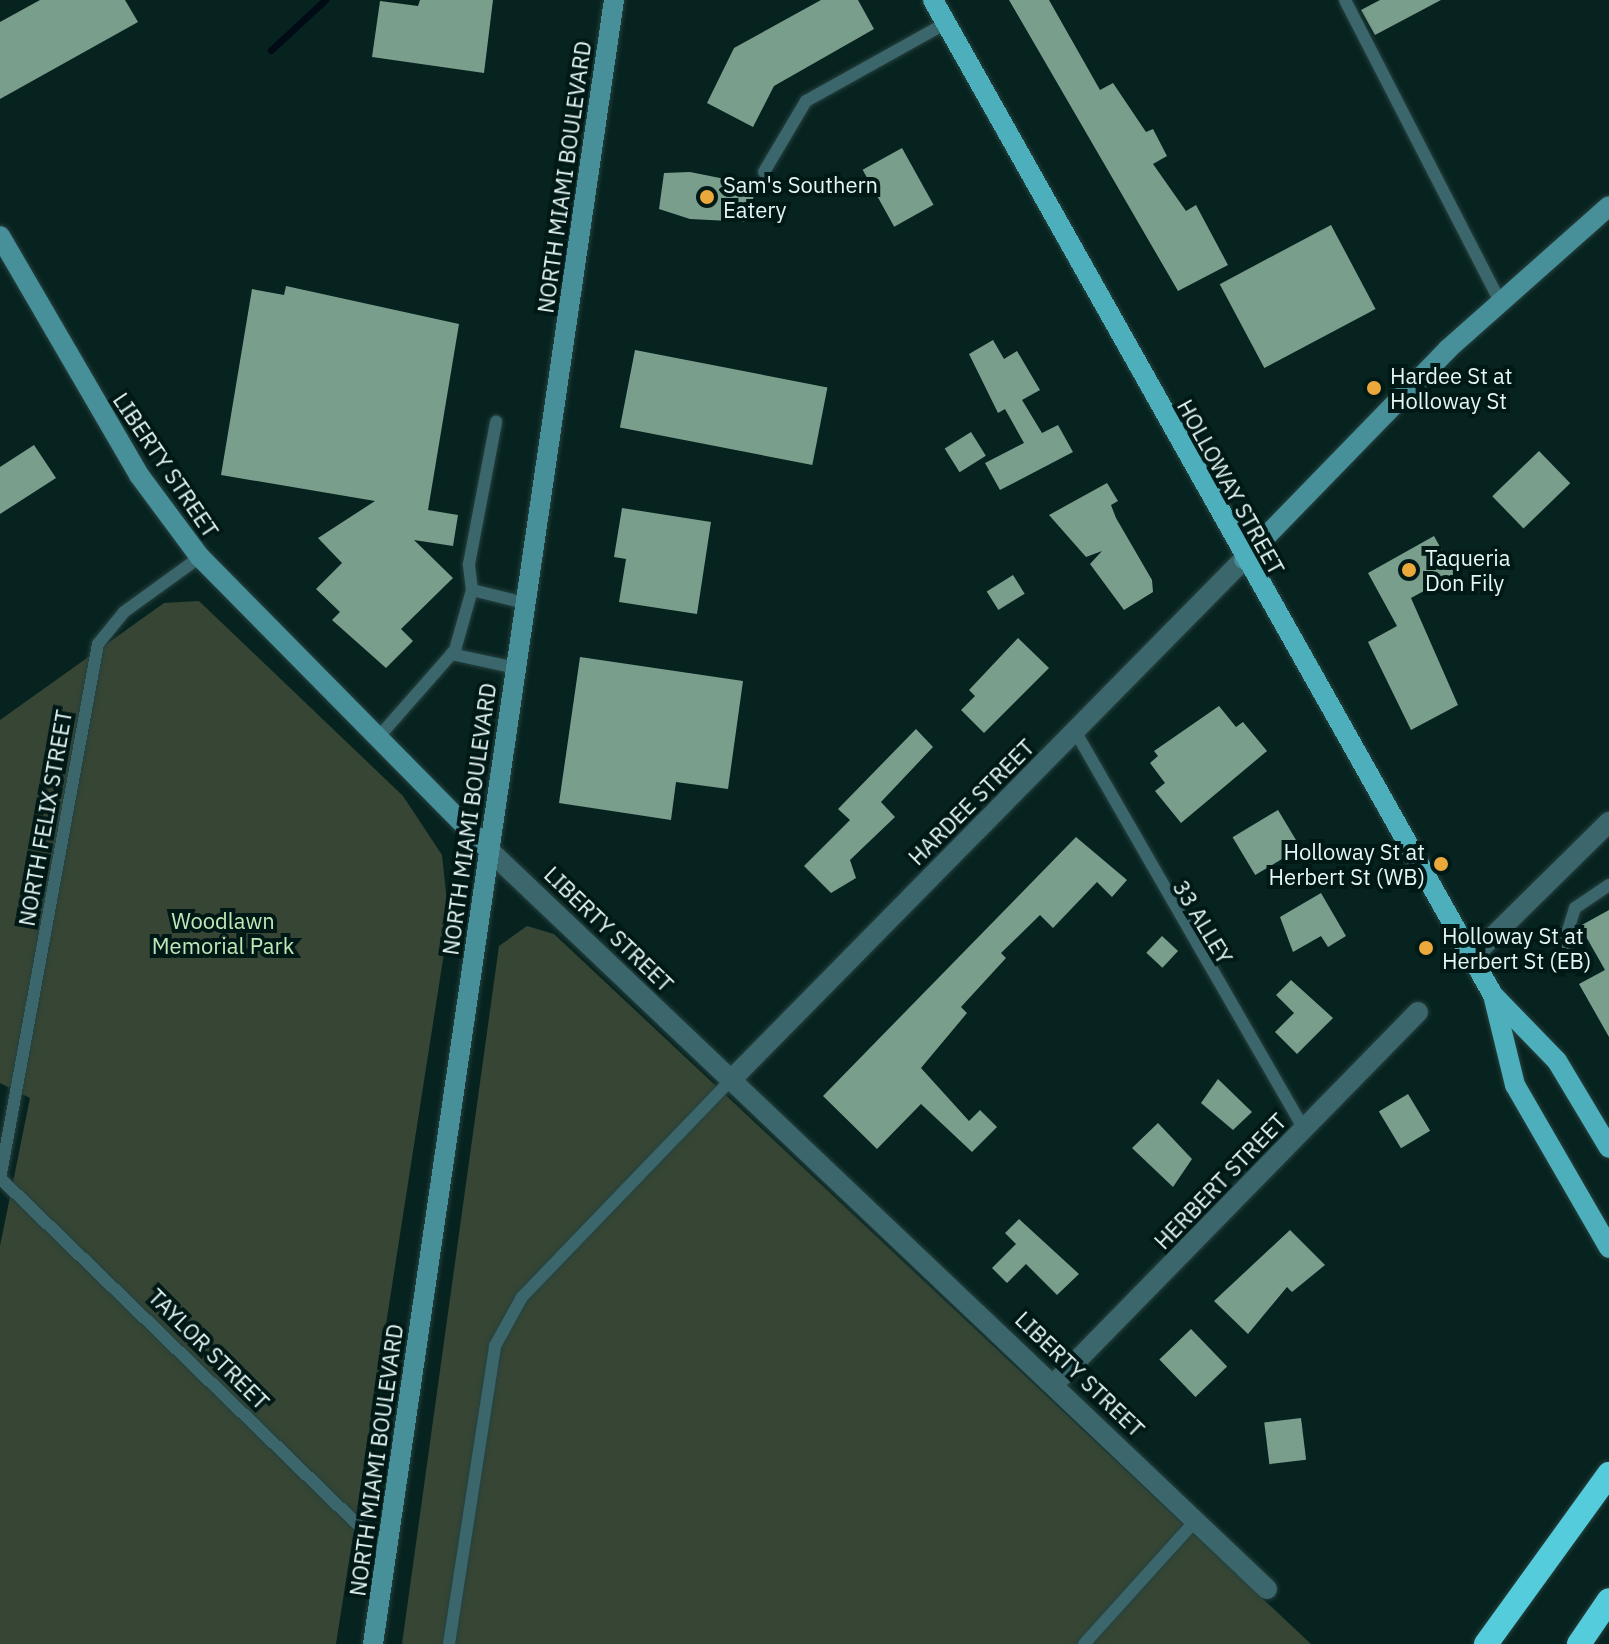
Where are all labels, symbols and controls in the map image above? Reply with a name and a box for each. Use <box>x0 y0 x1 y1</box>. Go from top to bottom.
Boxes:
street label: NORTH MIAMI BOULEVARD <box>532 39 596 315</box>
place label: Sam's Southern Eatery <box>723 171 878 222</box>
marker: Sam's Southern Eatery <box>698 188 716 206</box>
place label: Hardee St at Holloway St <box>1390 362 1513 414</box>
marker: Hardee St at Holloway St <box>1365 379 1383 397</box>
street label: LIBERTY STREET <box>108 388 224 542</box>
street label: HOLLOWAY STREET <box>1172 395 1290 579</box>
place label: Taqueria Don Fily <box>1425 544 1510 596</box>
marker: Taqueria Don Fily <box>1400 561 1418 579</box>
street label: NORTH MIAMI BOULEVARD <box>437 681 501 957</box>
street label: NORTH FELIX STREET <box>13 708 77 928</box>
street label: HARDEE STREET <box>903 734 1039 870</box>
place label: Holloway St at Herbert St (WB) <box>1269 838 1425 890</box>
marker: Holloway St at Herbert St (WB) <box>1432 855 1450 873</box>
street label: LIBERTY STREET <box>539 861 679 997</box>
street label: 33 ALLEY <box>1168 875 1238 969</box>
park label: Woodlawn Memorial Park <box>152 907 294 958</box>
place label: Holloway St at Herbert St (EB) <box>1442 922 1591 974</box>
marker: Holloway St at Herbert St (EB) <box>1417 939 1435 957</box>
street label: HERBERT STREET <box>1149 1108 1291 1254</box>
street label: TAYLOR STREET <box>143 1283 275 1415</box>
street label: LIBERTY STREET <box>1010 1306 1150 1442</box>
street label: NORTH MIAMI BOULEVARD <box>344 1322 408 1598</box>

